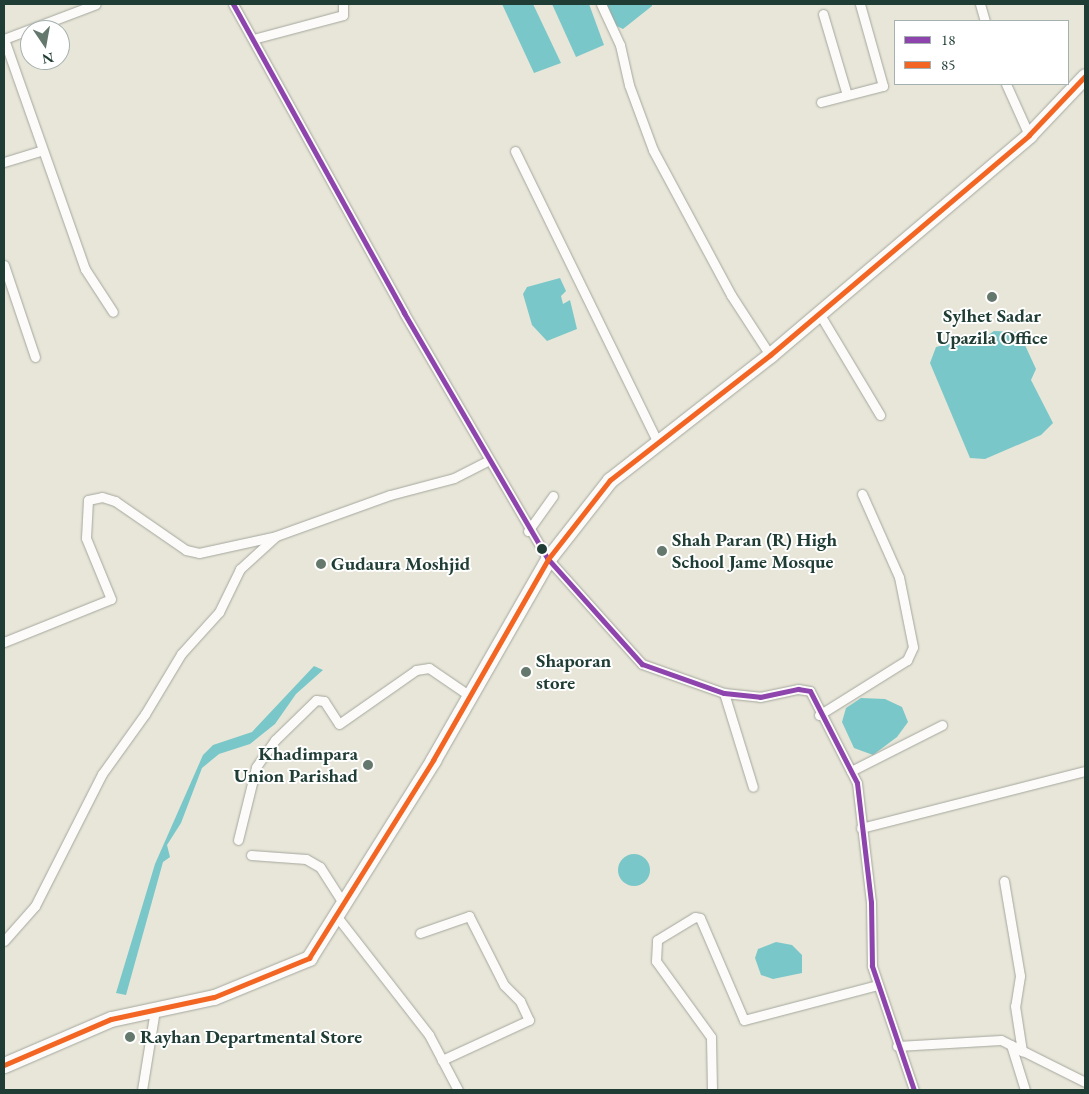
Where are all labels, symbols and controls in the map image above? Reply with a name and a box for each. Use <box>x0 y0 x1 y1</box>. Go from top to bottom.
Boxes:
north arrow <box>20 20 70 70</box>
legend <box>894 20 1069 85</box>
text: 18 <box>941 30 955 49</box>
text: N <box>41 49 55 69</box>
text: 85 <box>941 55 955 74</box>
marker: Sylhet Sadar Upazila Office <box>986 291 998 303</box>
place label: Sylhet Sadar Upazila Office <box>936 305 1048 349</box>
place label: Shah Paran (R) High School Jame Mosque <box>672 529 837 573</box>
unlabelled marker <box>537 544 547 554</box>
marker: Shah Paran (R) High School Jame Mosque <box>656 545 668 557</box>
place label: Gudaura Moshjid <box>331 553 470 575</box>
marker: Gudaura Moshjid <box>315 558 327 570</box>
place label: Shaporan store <box>536 650 611 694</box>
marker: Shaporan store <box>520 666 532 678</box>
place label: Khadimpara Union Parishad <box>234 743 358 787</box>
marker: Khadimpara Union Parishad <box>362 759 374 771</box>
place label: Rayhan Departmental Store <box>140 1026 362 1048</box>
marker: Rayhan Departmental Store <box>124 1031 136 1043</box>

